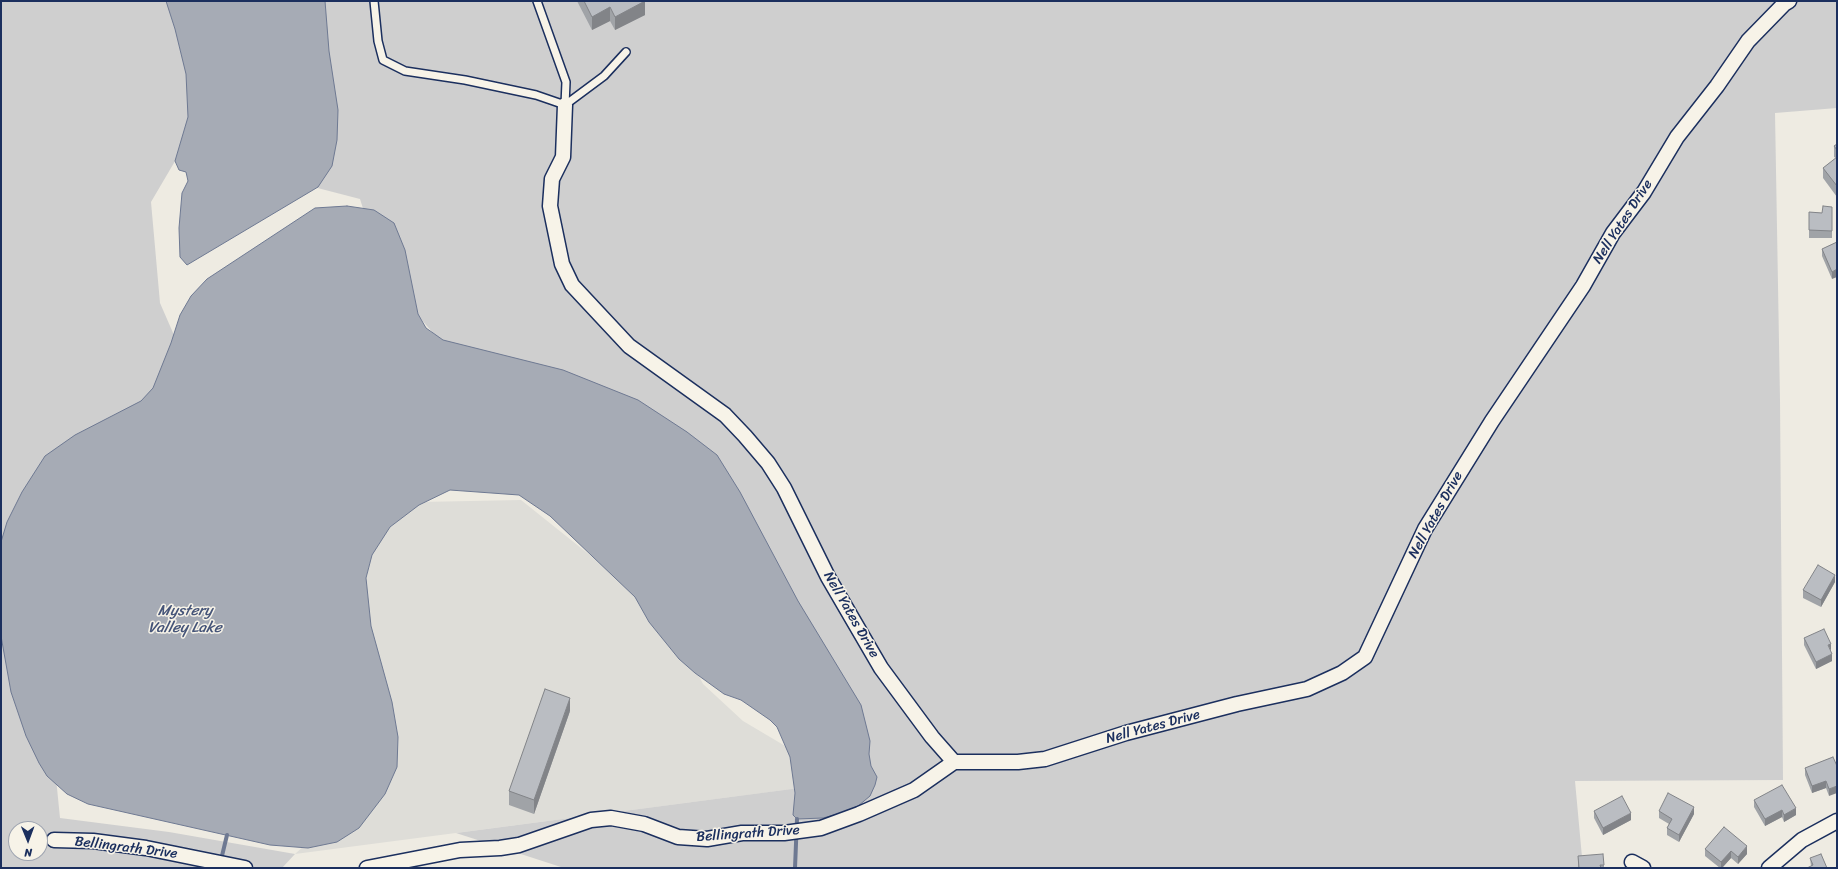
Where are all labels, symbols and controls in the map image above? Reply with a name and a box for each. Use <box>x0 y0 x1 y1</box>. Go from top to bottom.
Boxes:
street label: Nell Yates Drive <box>1590 177 1656 267</box>
street label: Nell Yates Drive <box>1405 469 1467 561</box>
street label: Nell Yates Drive <box>820 569 882 661</box>
water label: Mystery Valley Lake <box>148 602 222 637</box>
street label: Nell Yates Drive <box>1104 706 1202 748</box>
north arrow <box>8 821 48 861</box>
street label: Bellingrath Drive <box>696 822 800 846</box>
street label: Bellingrath Drive <box>74 833 178 863</box>
text: N <box>24 843 32 862</box>

